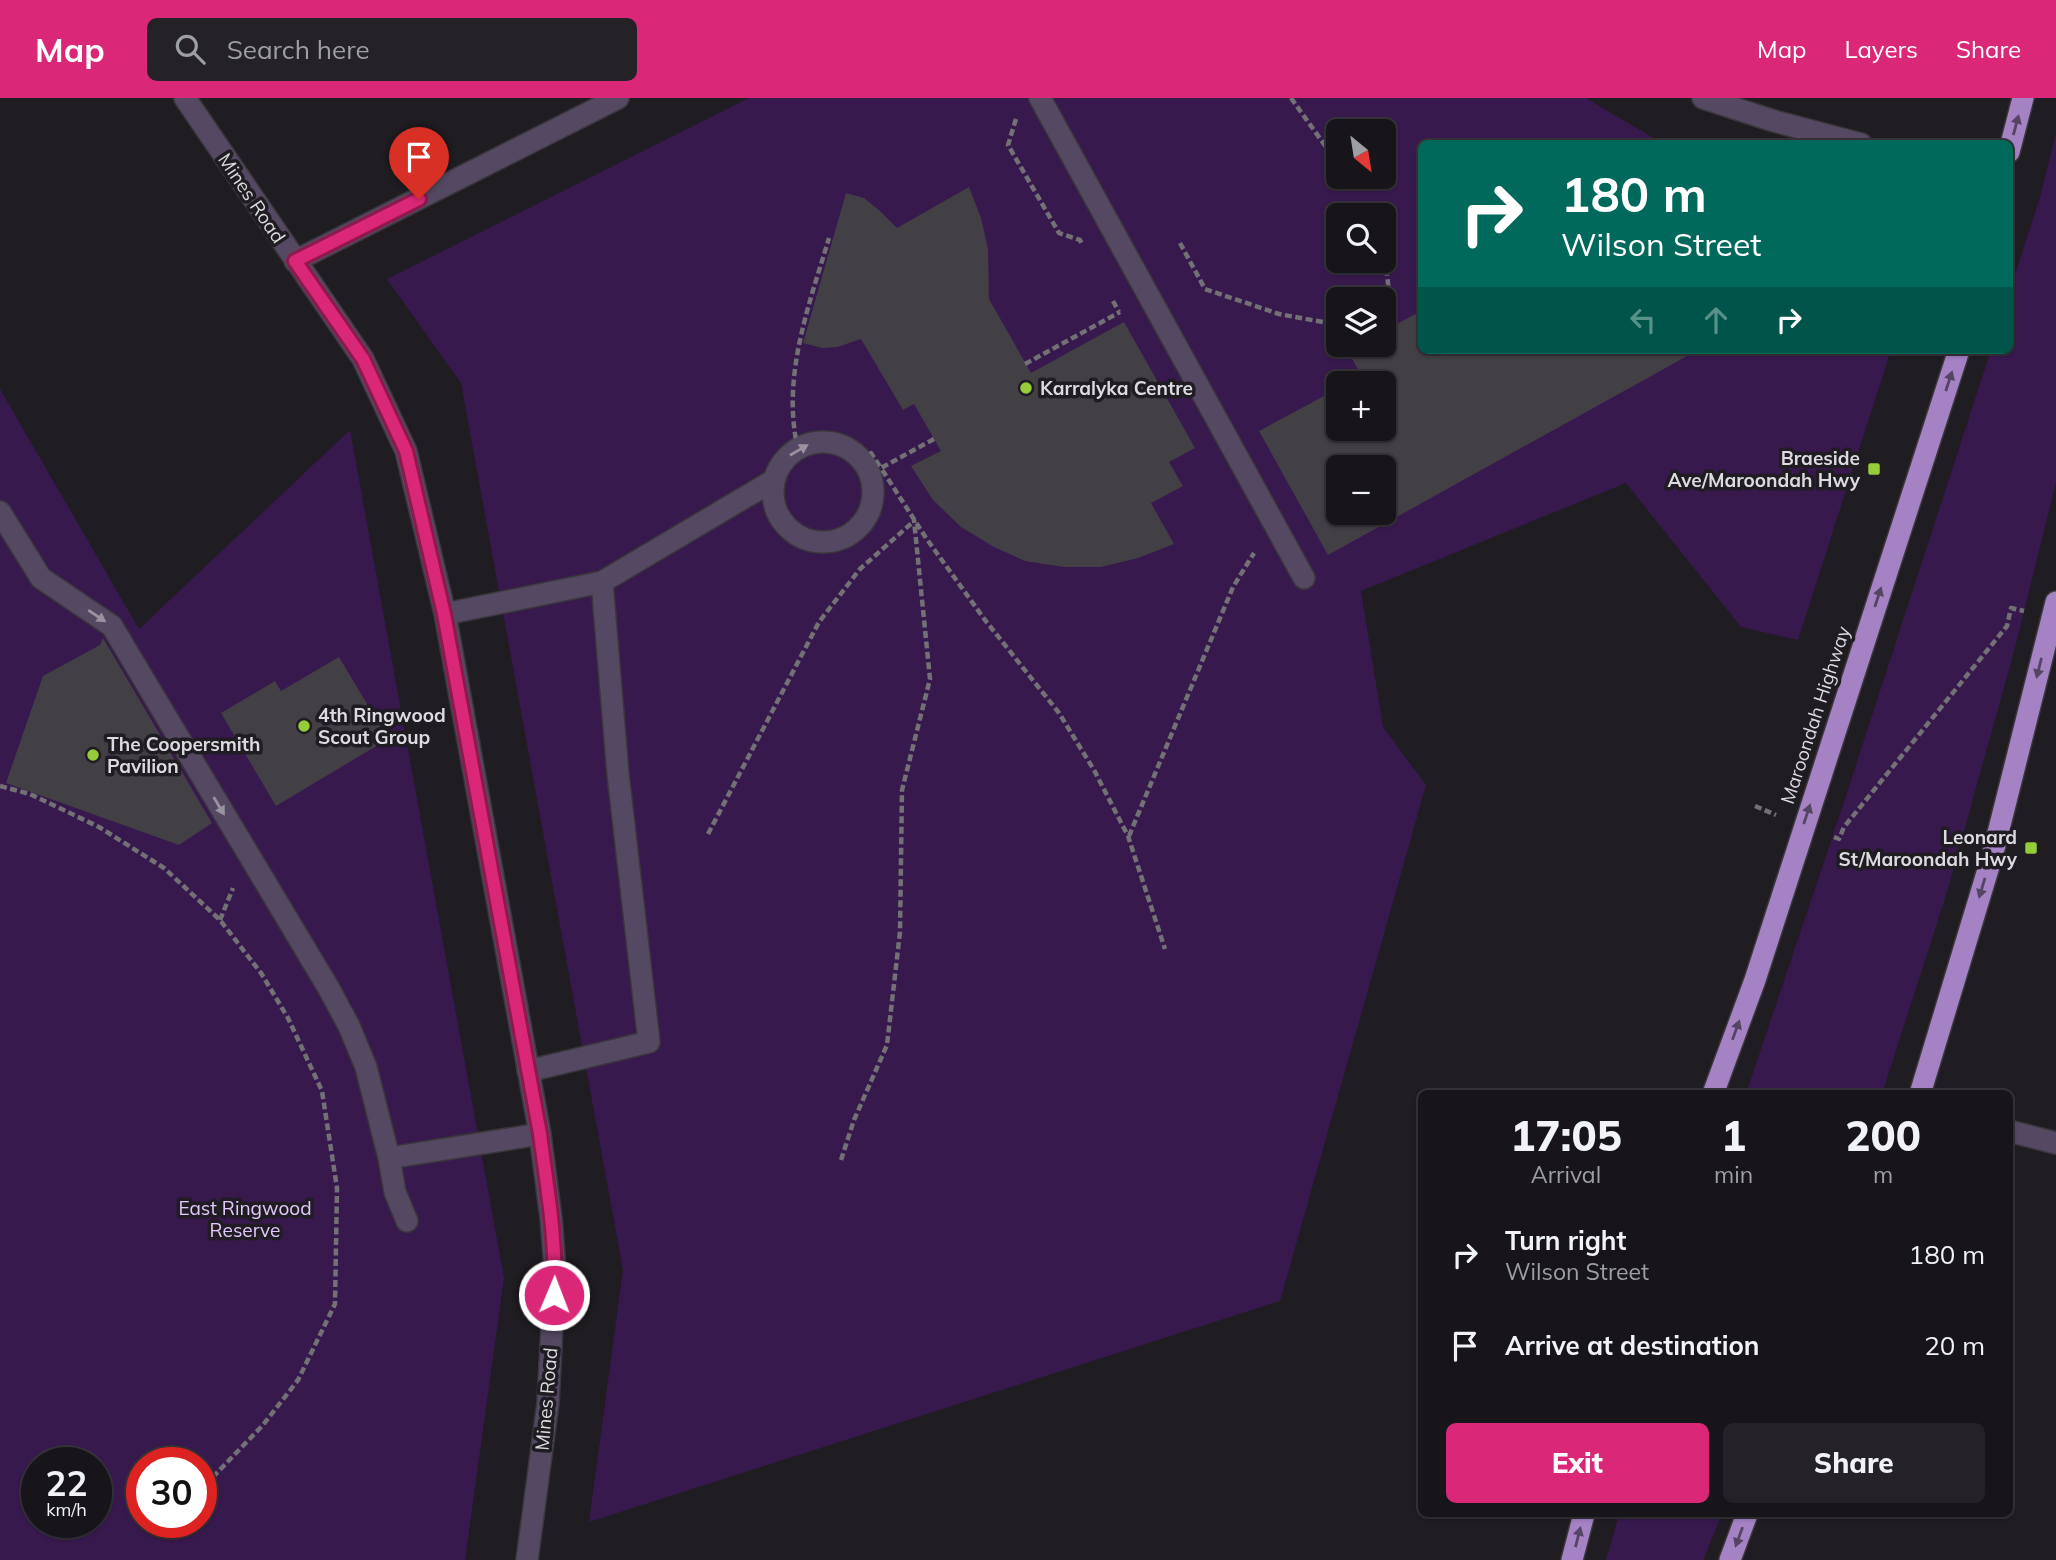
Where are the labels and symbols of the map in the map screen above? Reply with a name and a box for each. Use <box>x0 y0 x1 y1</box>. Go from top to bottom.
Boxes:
one-way arrow <box>2011 114 2022 136</box>
north arrow <box>1326 119 1396 189</box>
pin <box>389 127 449 199</box>
street label: Mines Road <box>213 148 291 248</box>
one-way arrow <box>1944 371 1955 392</box>
place label: Karralyka Centre <box>1040 376 1193 400</box>
marker: Karralyka Centre <box>1018 380 1034 396</box>
one-way arrow <box>789 444 808 456</box>
place label: Braeside Ave/Maroondah Hwy <box>1667 446 1861 492</box>
marker: Braeside Ave/Maroondah Hwy <box>1866 461 1882 477</box>
one-way arrow <box>1873 587 1884 608</box>
one-way arrow <box>88 609 106 623</box>
street label: Maroondah Highway <box>1775 623 1855 807</box>
one-way arrow <box>2033 657 2044 679</box>
place label: 4th Ringwood Scout Group <box>318 703 446 749</box>
marker: 4th Ringwood Scout Group <box>296 718 312 734</box>
place label: The Coopersmith Pavilion <box>107 732 260 778</box>
marker: The Coopersmith Pavilion <box>85 747 101 763</box>
one-way arrow <box>213 797 226 816</box>
one-way arrow <box>1802 803 1813 824</box>
place label: Leonard St/Maroondah Hwy <box>1839 825 2018 871</box>
marker: Leonard St/Maroondah Hwy <box>2023 840 2039 856</box>
one-way arrow <box>1976 878 1986 899</box>
one-way arrow <box>1731 1019 1742 1040</box>
park label: East Ringwood Reserve <box>178 1196 312 1242</box>
position arrow <box>517 1258 591 1332</box>
street label: Mines Road <box>530 1347 562 1451</box>
speed limit sign: 30 <box>126 1447 217 1538</box>
one-way arrow <box>1573 1526 1584 1548</box>
one-way arrow <box>1733 1526 1744 1547</box>

